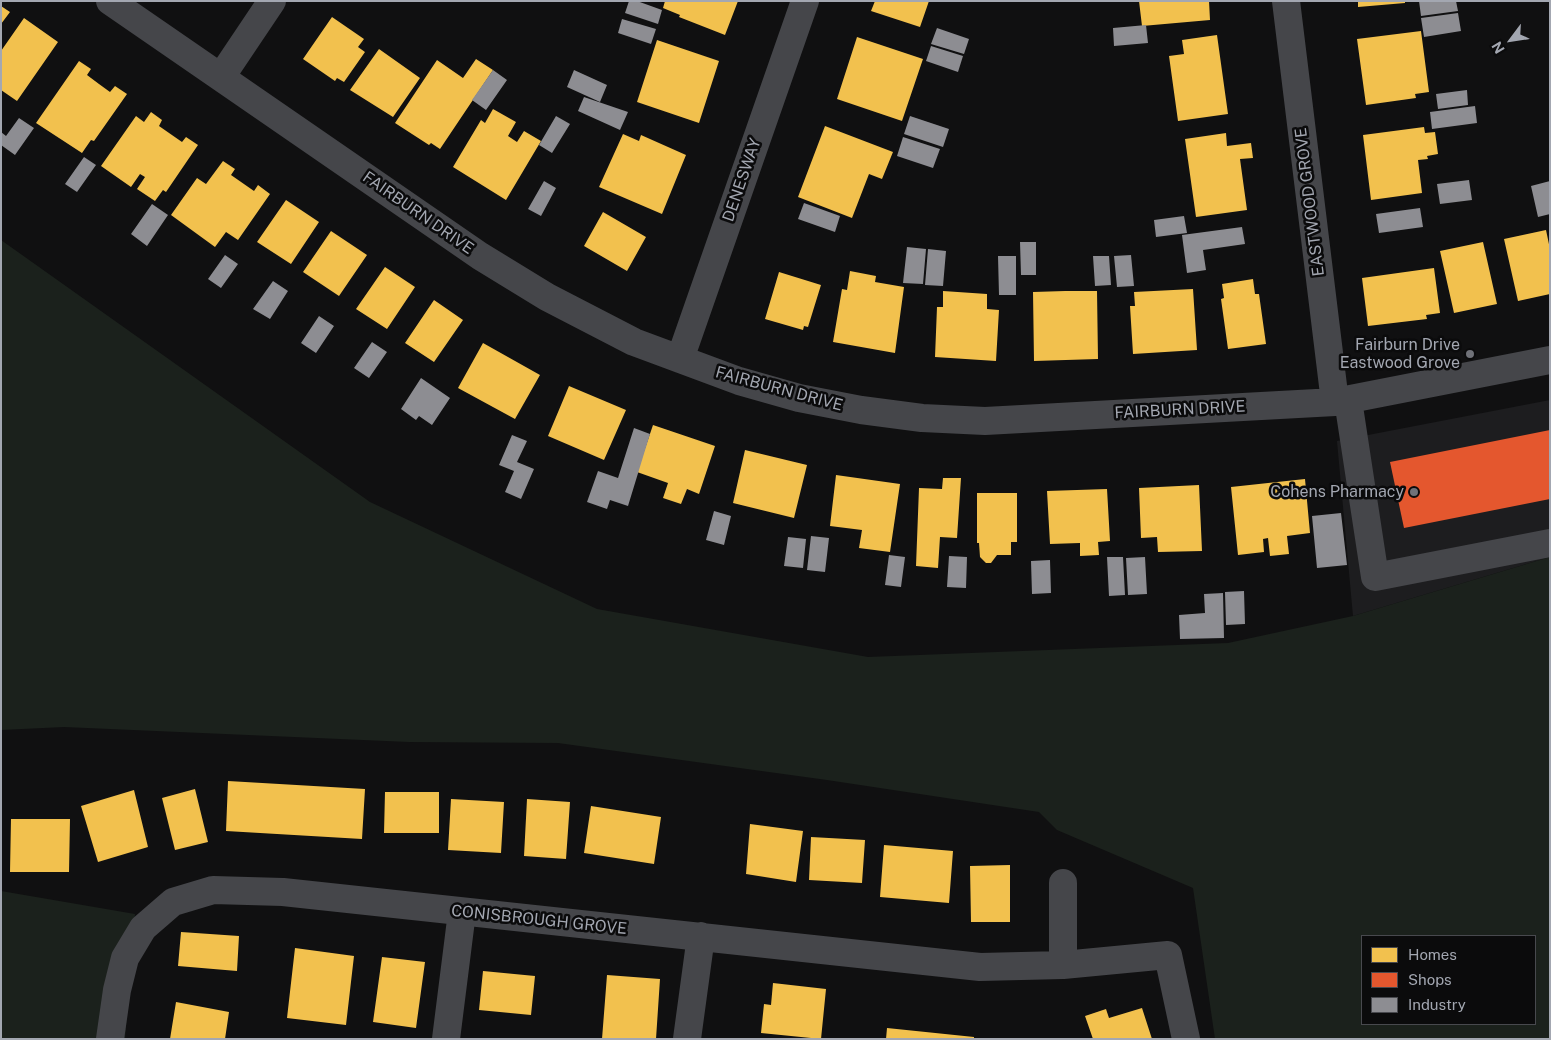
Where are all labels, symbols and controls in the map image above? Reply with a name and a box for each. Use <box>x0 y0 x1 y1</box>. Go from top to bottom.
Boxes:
north arrow <box>1486 15 1536 65</box>
text: N <box>1488 39 1508 57</box>
street label: EASTWOOD GROVE <box>1291 127 1329 277</box>
street label: DENESWAY <box>719 136 765 224</box>
street label: FAIRBURN DRIVE <box>359 168 477 258</box>
place label: Fairburn Drive Eastwood Grove <box>1340 335 1460 373</box>
marker: Fairburn Drive Eastwood Grove <box>1464 348 1476 360</box>
street label: FAIRBURN DRIVE <box>713 363 845 415</box>
street label: FAIRBURN DRIVE <box>1114 397 1246 423</box>
place label: Cohens Pharmacy <box>1270 482 1404 502</box>
marker: Cohens Pharmacy <box>1408 486 1420 498</box>
street label: CONISBROUGH GROVE <box>450 901 628 939</box>
legend <box>1361 935 1536 1025</box>
text: Homes <box>1408 946 1457 963</box>
text: Shops <box>1408 971 1452 988</box>
text: Industry <box>1408 996 1466 1013</box>

